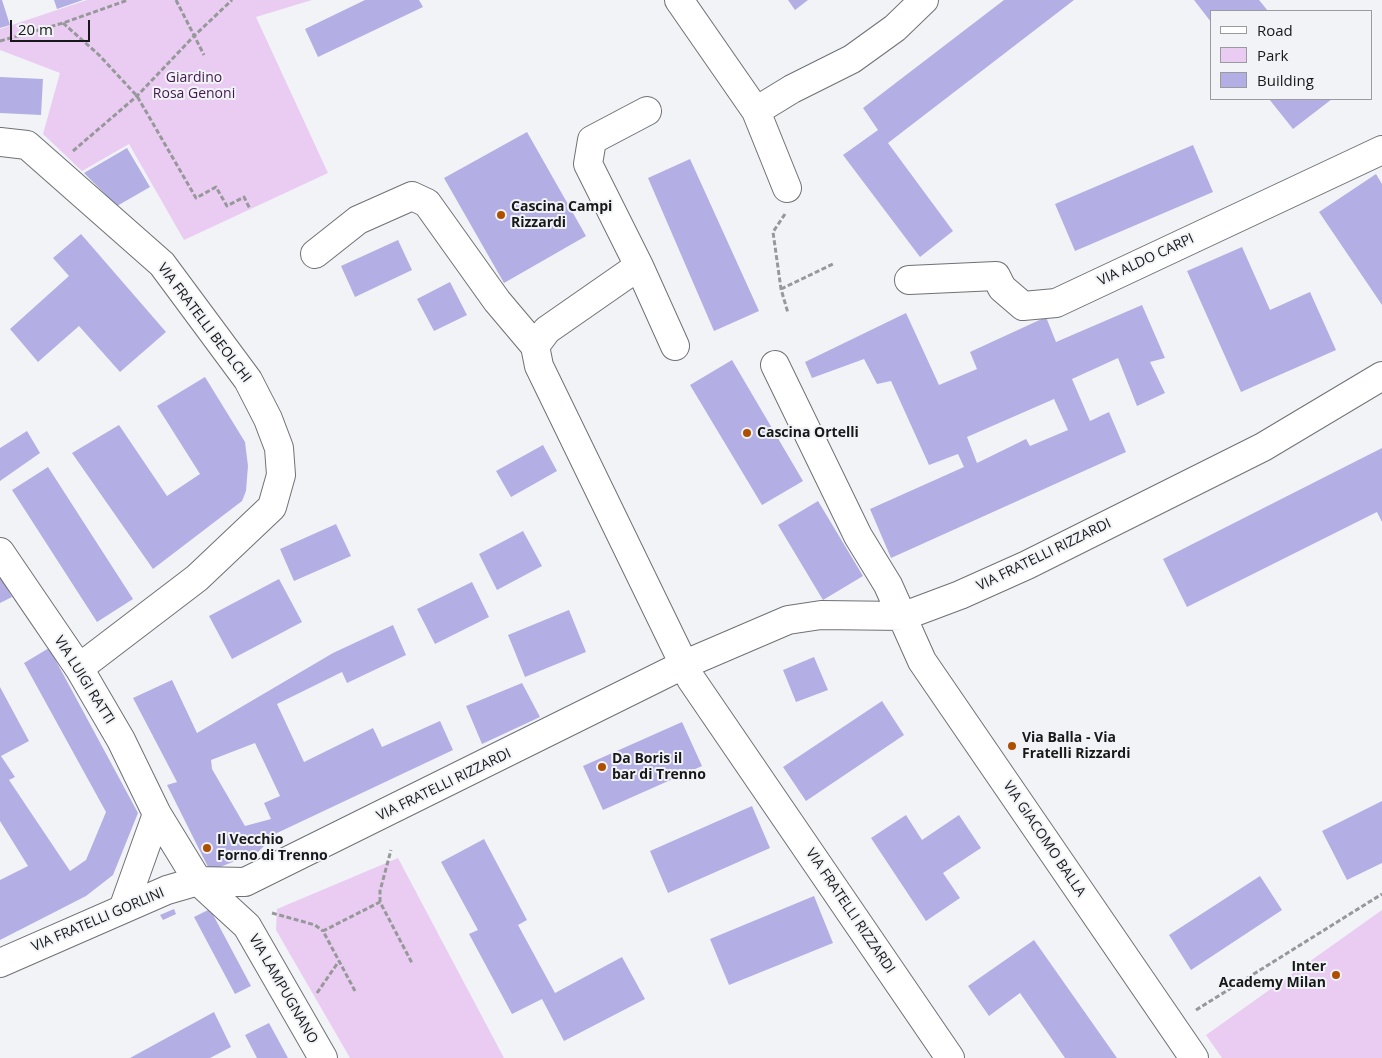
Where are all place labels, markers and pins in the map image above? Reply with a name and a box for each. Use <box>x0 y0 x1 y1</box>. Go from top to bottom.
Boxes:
place label: Cascina Campi Rizzardi <box>511 199 612 232</box>
marker: Cascina Campi Rizzardi <box>495 209 507 221</box>
place label: Cascina Ortelli <box>757 425 859 441</box>
marker: Cascina Ortelli <box>741 427 753 439</box>
place label: Via Balla - Via Fratelli Rizzardi <box>1022 730 1130 762</box>
marker: Via Balla - Via Fratelli Rizzardi <box>1006 740 1018 752</box>
place label: Da Boris il bar di Trenno <box>612 751 706 784</box>
marker: Da Boris il bar di Trenno <box>596 761 608 773</box>
place label: Il Vecchio Forno di Trenno <box>217 832 328 864</box>
marker: Il Vecchio Forno di Trenno <box>201 842 213 854</box>
place label: Inter Academy Milan <box>1219 959 1326 992</box>
marker: Inter Academy Milan <box>1330 969 1342 981</box>

